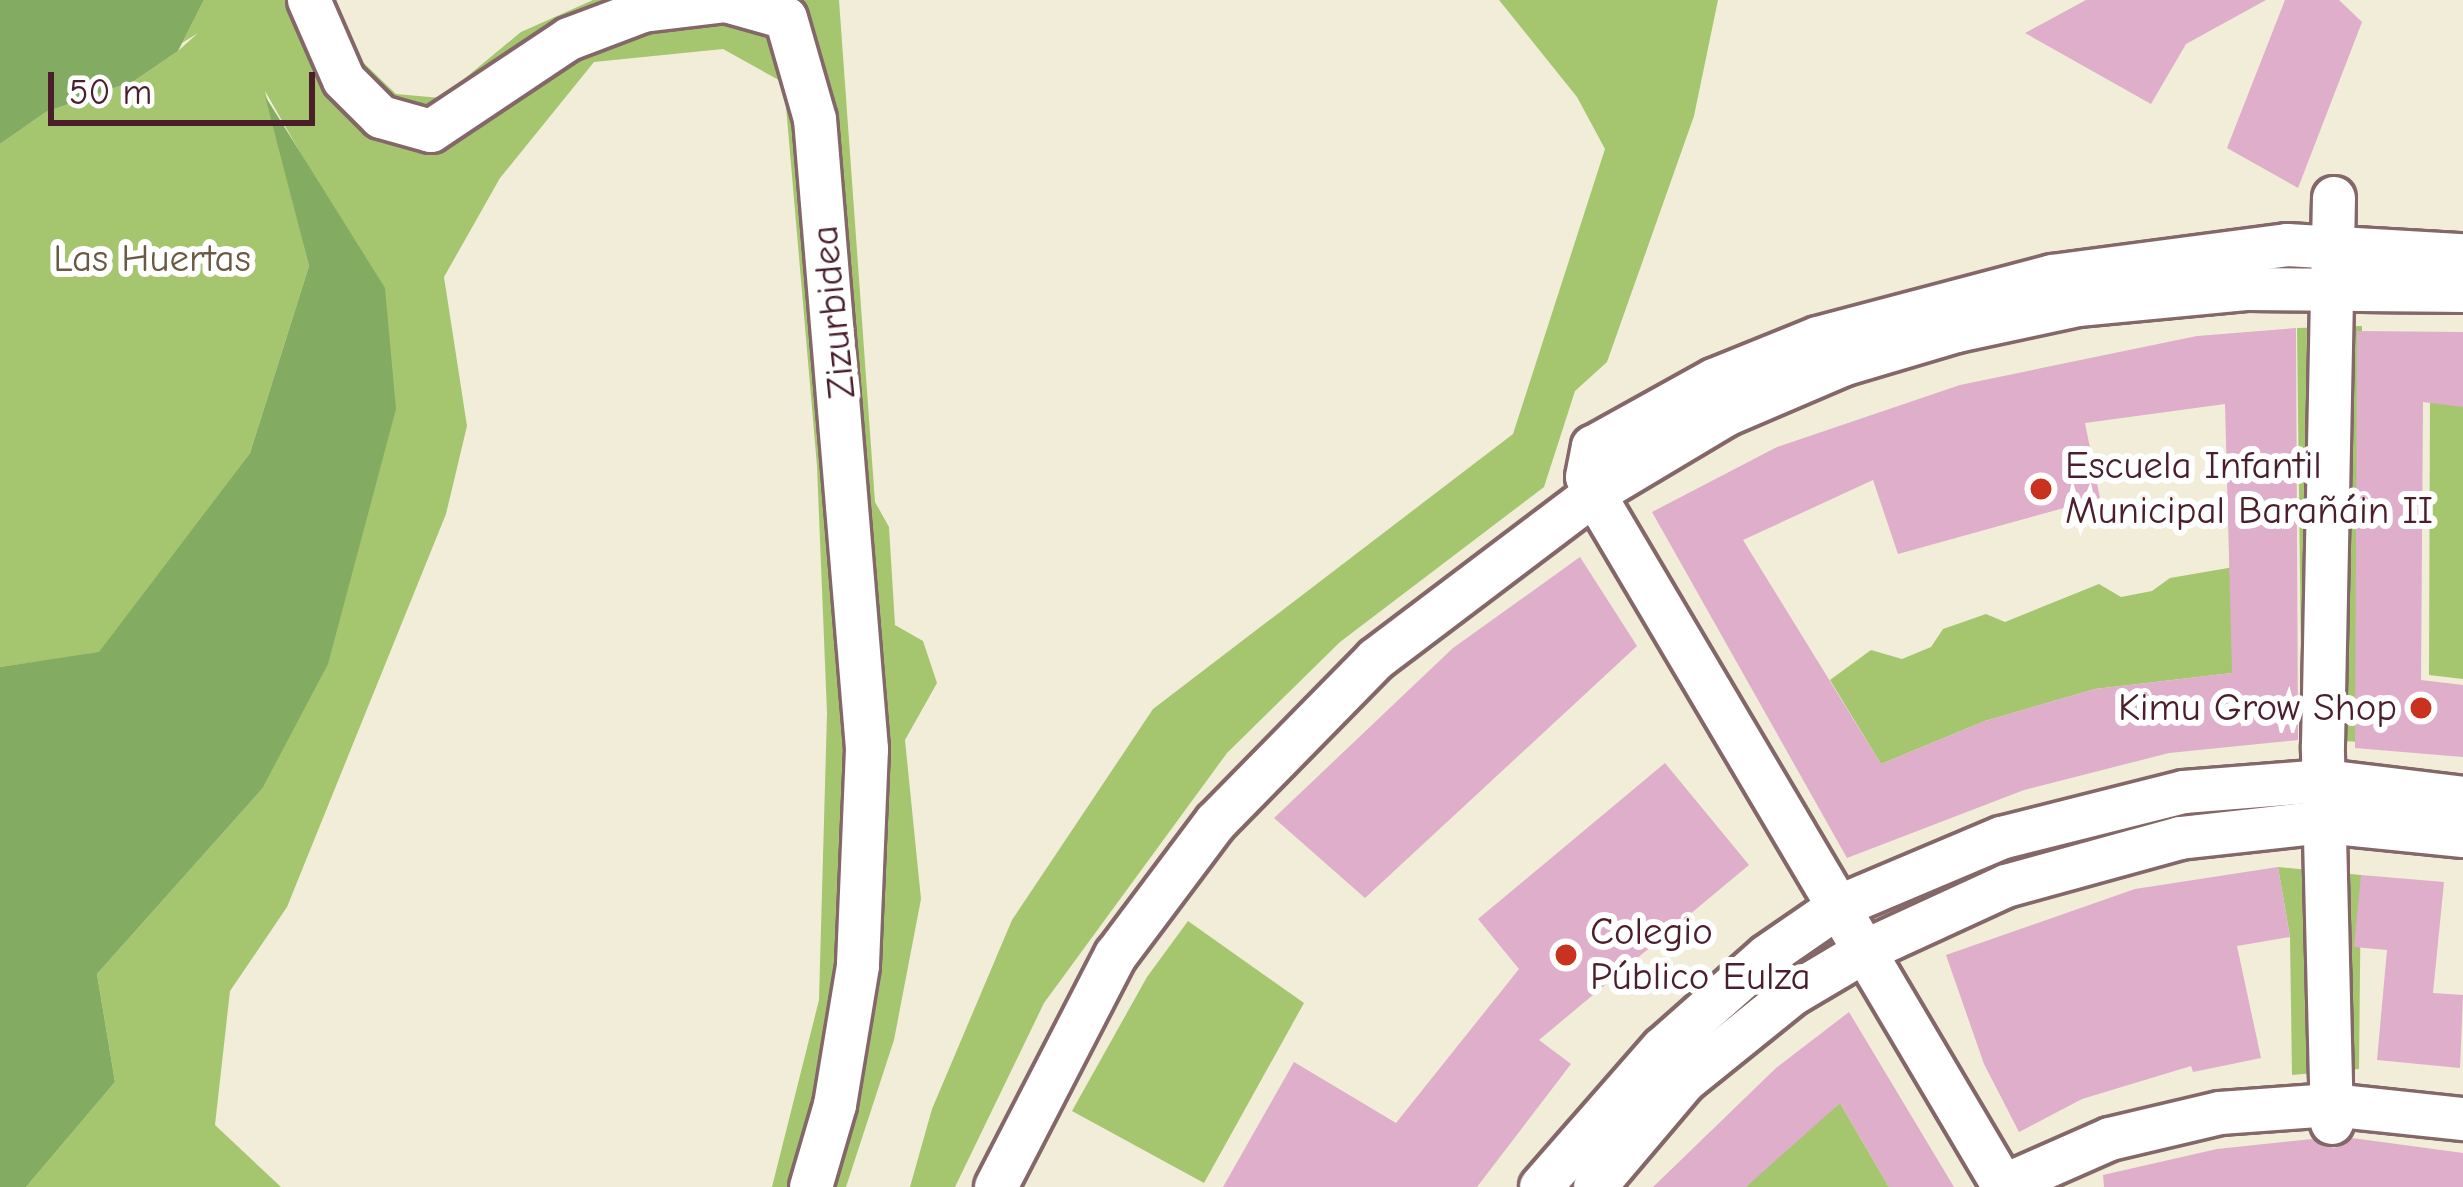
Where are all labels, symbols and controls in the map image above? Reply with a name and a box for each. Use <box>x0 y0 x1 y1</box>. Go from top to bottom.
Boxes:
scale bar <box>54 48 321 122</box>
text: 50 m <box>69 72 152 113</box>
street label: Zizurbidea <box>802 223 866 401</box>
park label: Las Huertas <box>53 236 251 282</box>
place label: Escuela Infantil Municipal Barañáin II <box>2065 444 2433 535</box>
marker: Escuela Infantil Municipal Barañáin II <box>2028 476 2054 502</box>
place label: Kimu Grow Shop <box>2118 685 2397 731</box>
marker: Kimu Grow Shop <box>2408 695 2434 721</box>
place label: Colegio Público Eulza <box>1590 910 1811 1001</box>
marker: Colegio Público Eulza <box>1553 942 1579 968</box>

